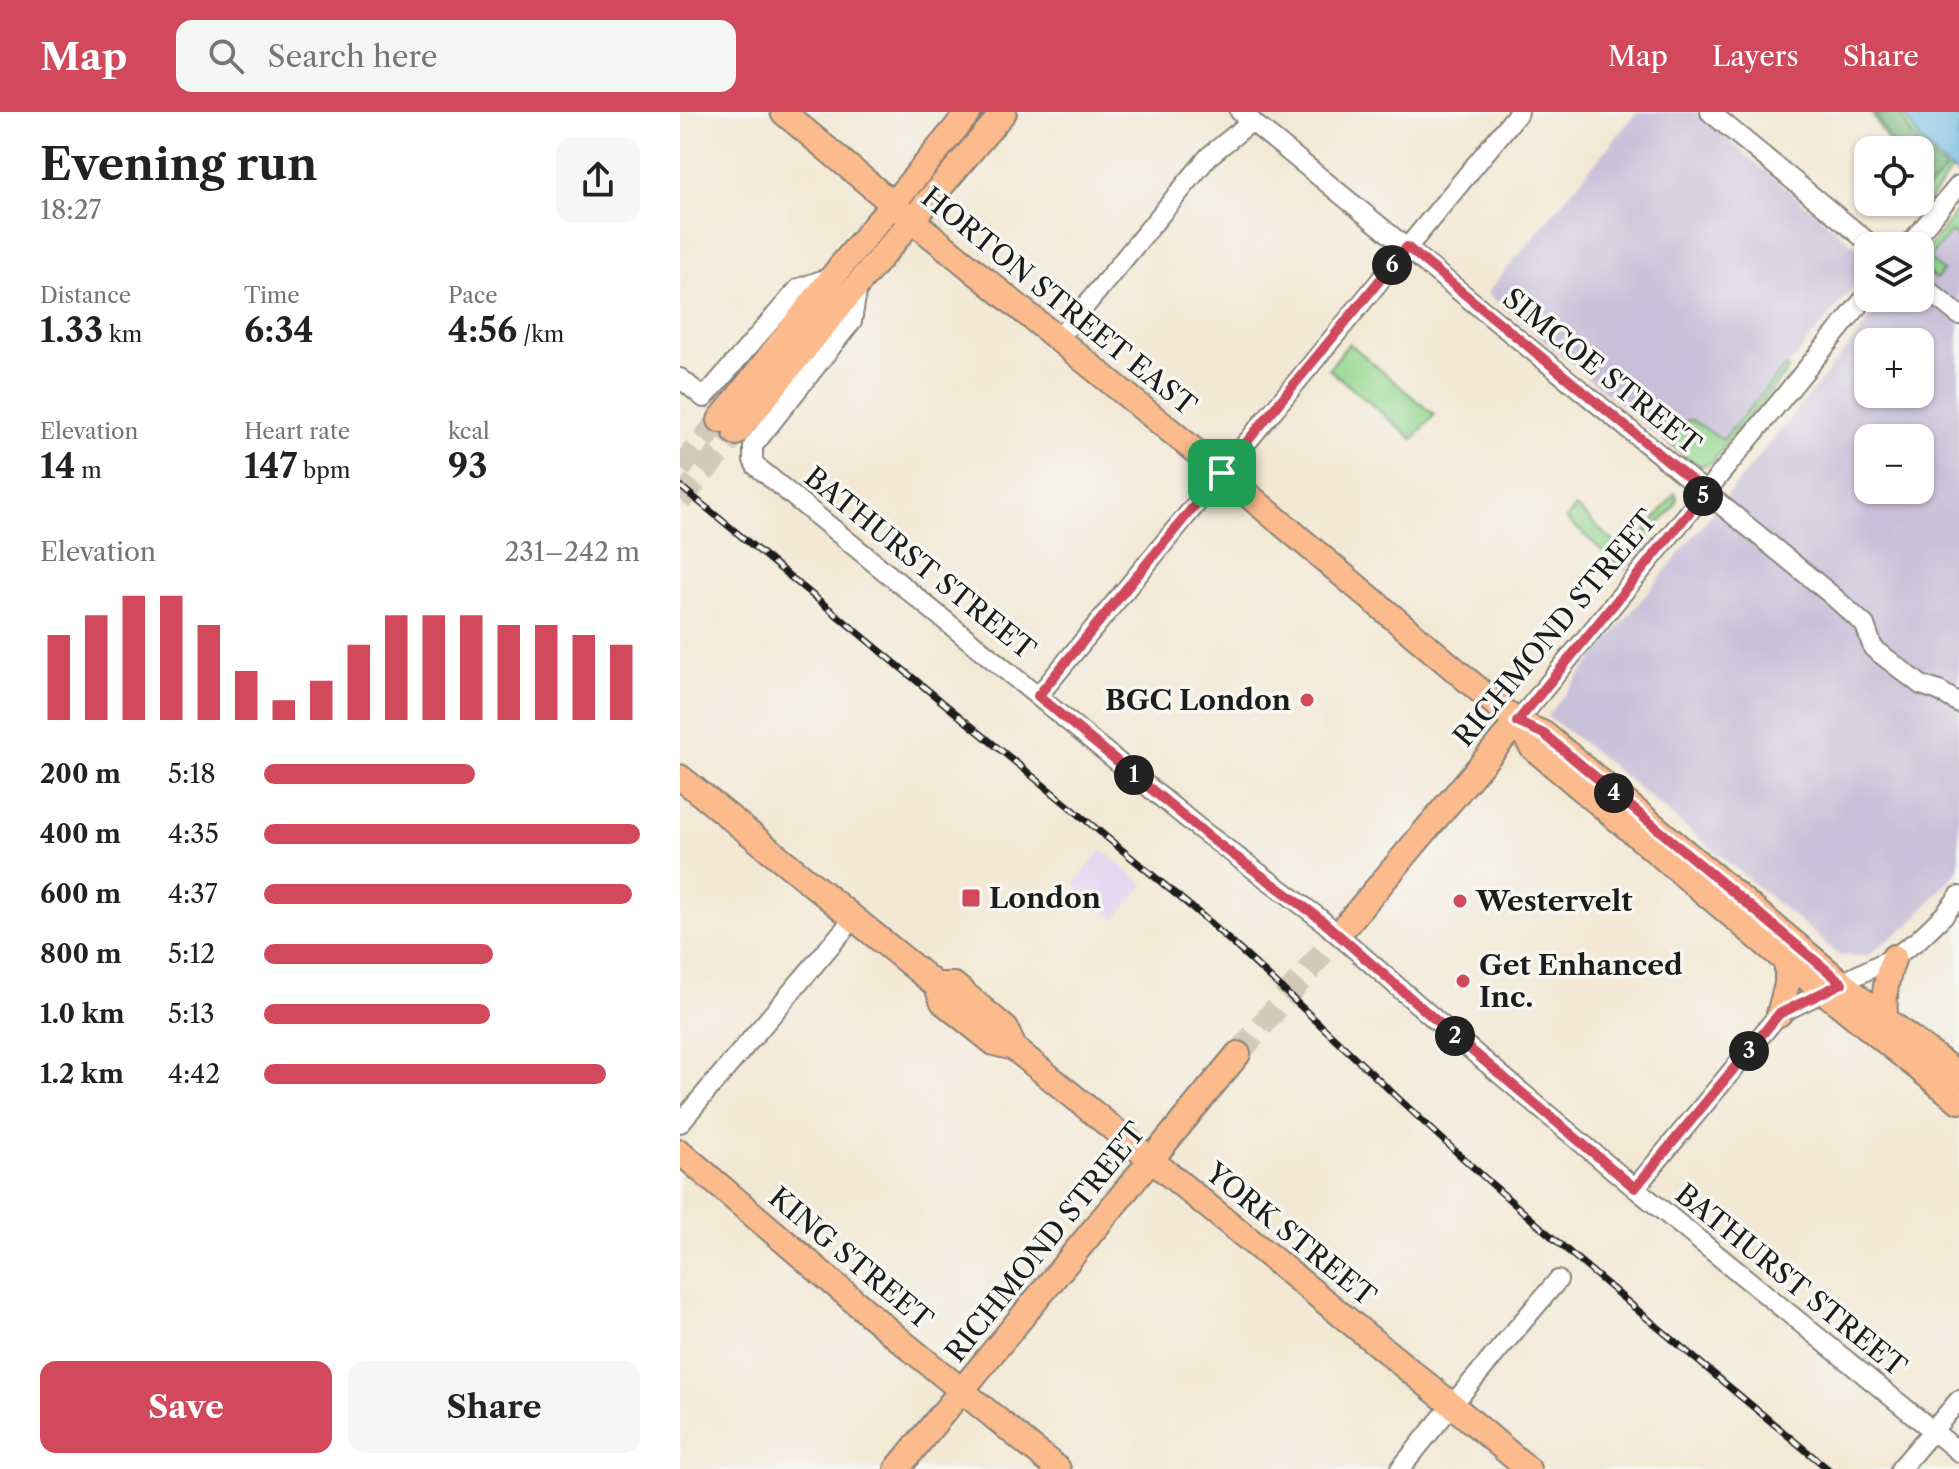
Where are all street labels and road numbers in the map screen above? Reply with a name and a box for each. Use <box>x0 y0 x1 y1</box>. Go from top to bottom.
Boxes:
street label: HORTON STREET EAST <box>915 180 1203 422</box>
street label: SIMCOE STREET <box>1496 281 1708 461</box>
street label: BATHURST STREET <box>798 460 1042 667</box>
street label: RICHMOND STREET <box>1446 503 1664 753</box>
street label: RICHMOND STREET <box>938 1115 1152 1369</box>
street label: YORK STREET <box>1199 1155 1383 1313</box>
street label: BATHURST STREET <box>1669 1177 1913 1384</box>
street label: KING STREET <box>762 1180 940 1336</box>

